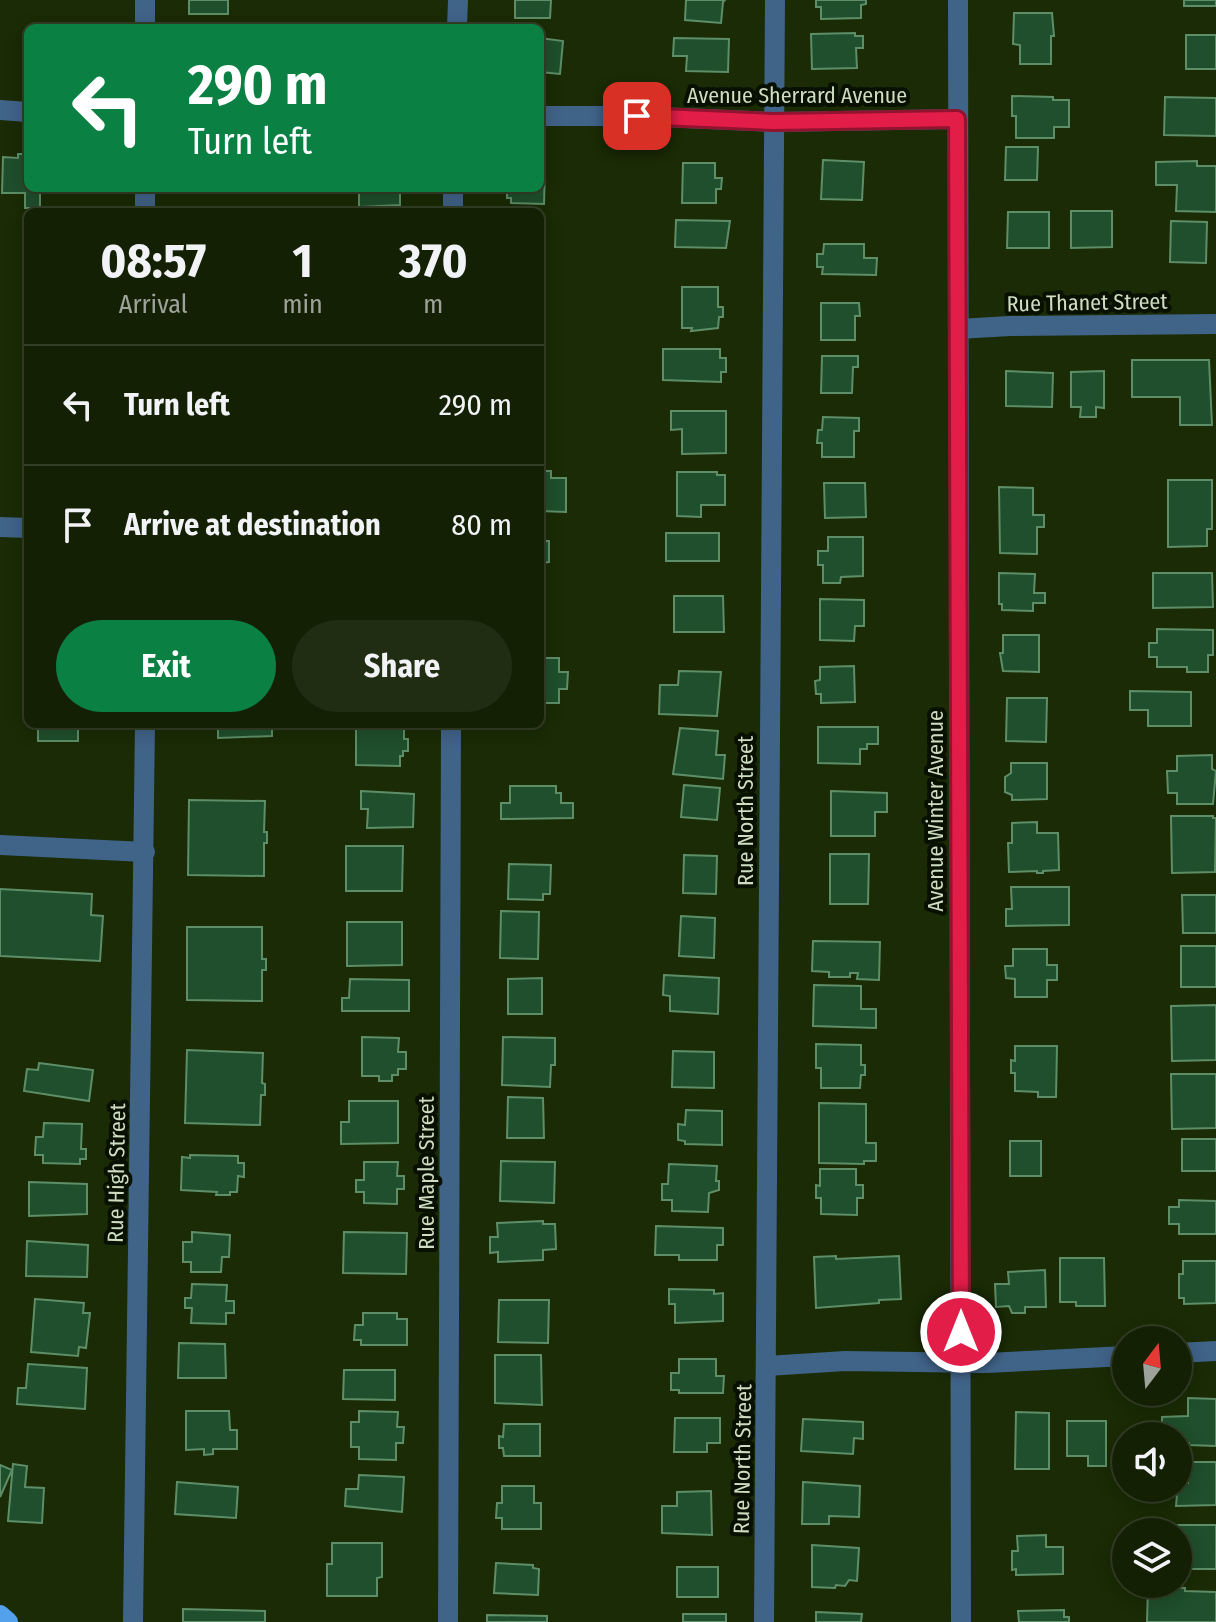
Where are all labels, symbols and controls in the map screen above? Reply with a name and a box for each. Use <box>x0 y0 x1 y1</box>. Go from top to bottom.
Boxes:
text: 290 m <box>188 52 328 119</box>
icon: left <box>56 56 160 160</box>
pin <box>603 82 671 150</box>
street label: Avenue Sherrard Avenue <box>687 82 907 109</box>
icon: arrive <box>615 94 659 138</box>
text: Turn left <box>188 120 312 164</box>
text: 08:57 <box>100 232 206 290</box>
text: 1 <box>292 232 313 290</box>
text: 370 <box>399 232 468 290</box>
street label: Rue Thanet Street <box>1006 288 1169 317</box>
text: Arrival <box>119 289 188 320</box>
text: min <box>282 289 323 320</box>
text: m <box>423 289 443 320</box>
icon: left <box>56 383 100 427</box>
text: Turn left <box>124 387 230 423</box>
text: 290 m <box>439 387 512 423</box>
icon: arrive <box>56 503 100 547</box>
text: Arrive at destination <box>124 507 381 543</box>
text: 80 m <box>451 507 512 543</box>
button: Exit <box>56 620 276 712</box>
button: Share <box>292 620 512 712</box>
street label: Avenue Winter Avenue <box>922 710 949 912</box>
street label: Rue North Street <box>732 735 759 886</box>
street label: Rue Maple Street <box>413 1095 440 1250</box>
street label: Rue High Street <box>102 1102 131 1243</box>
position arrow <box>919 1290 1003 1374</box>
north arrow <box>1112 1326 1192 1406</box>
map controls <box>1112 1326 1192 1598</box>
street label: Rue North Street <box>728 1383 757 1534</box>
button: sound <box>1112 1422 1192 1502</box>
button: layers <box>1112 1518 1192 1598</box>

